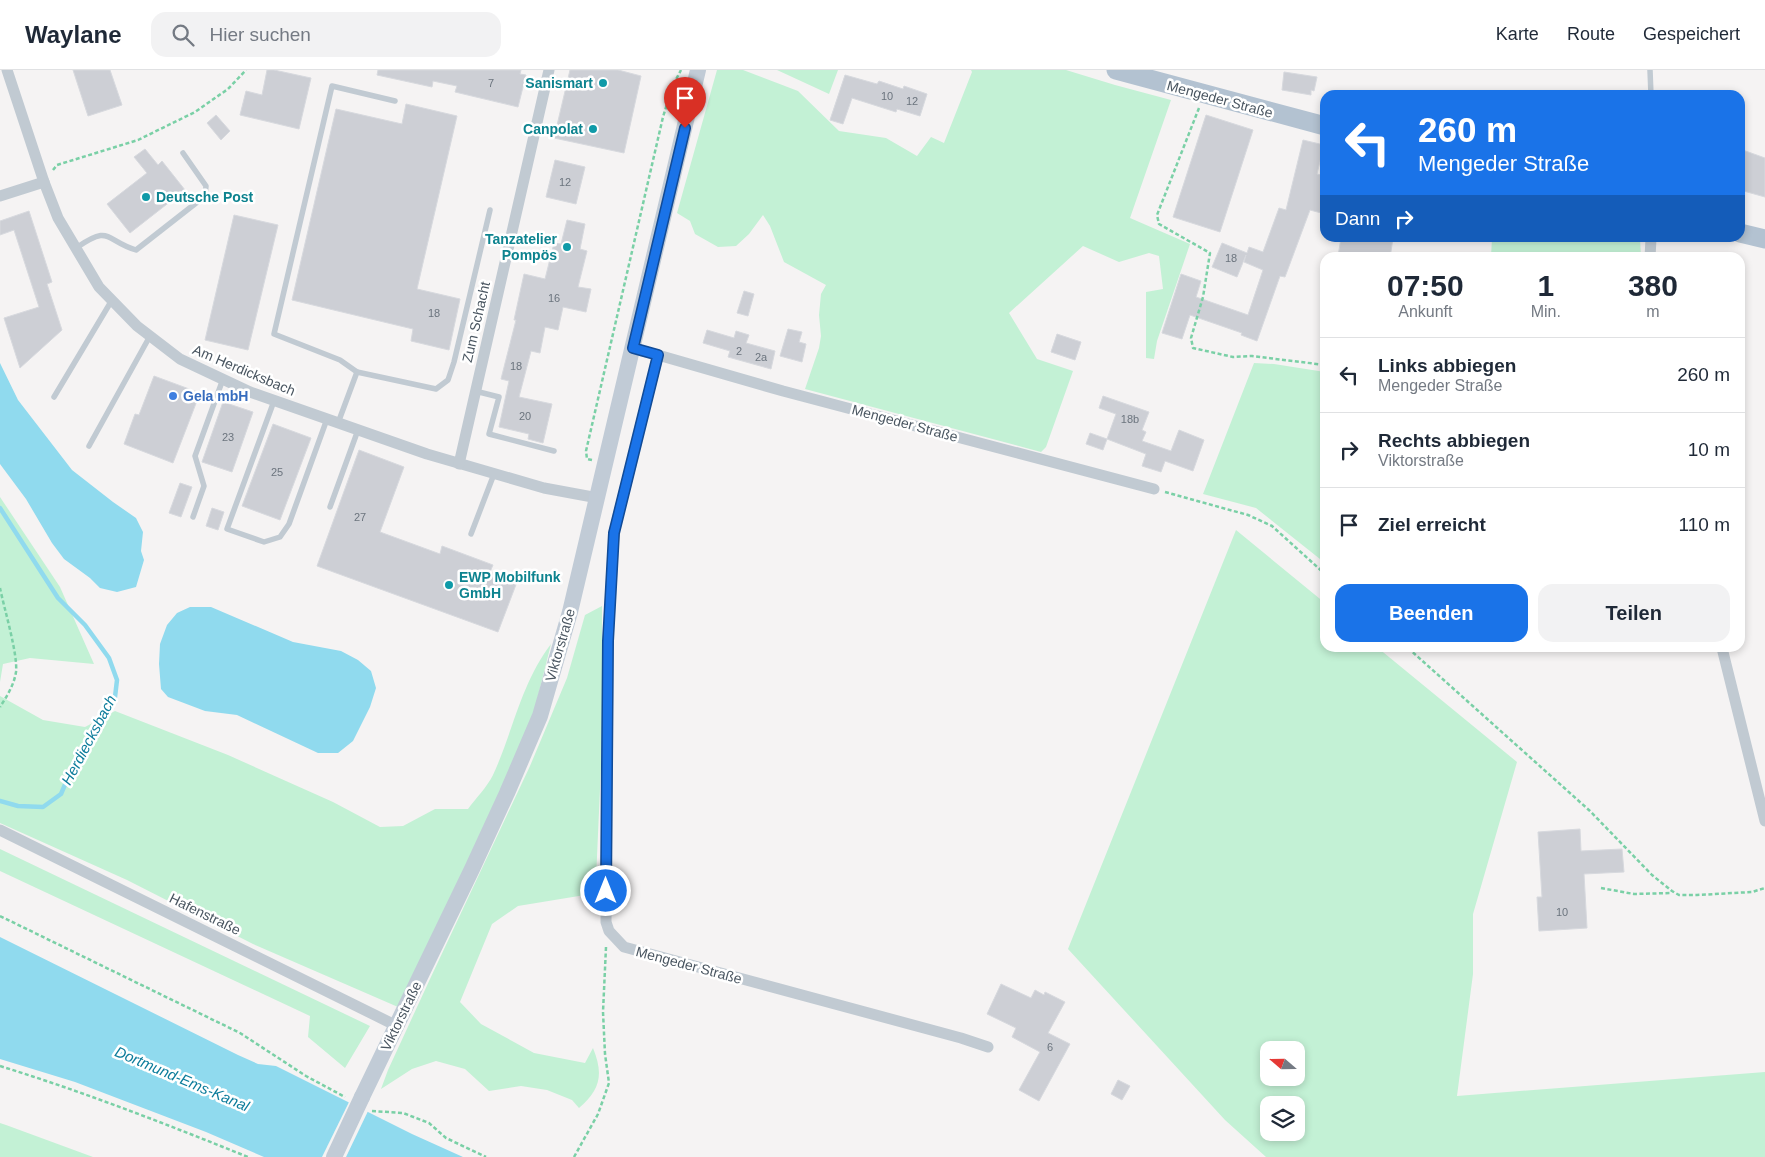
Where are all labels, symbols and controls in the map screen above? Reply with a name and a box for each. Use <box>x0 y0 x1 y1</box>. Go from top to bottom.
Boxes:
search box <box>151 12 501 57</box>
text: Waylane <box>25 21 121 48</box>
icon: search <box>169 21 197 49</box>
text: Hier suchen <box>209 24 311 45</box>
text: Karte <box>1496 24 1539 44</box>
text: Route <box>1567 24 1615 44</box>
text: Gespeichert <box>1643 24 1740 44</box>
place label: Sanismart <box>525 75 593 91</box>
house number: 7 <box>488 77 494 89</box>
marker: Sanismart <box>597 77 609 89</box>
pin <box>664 77 706 128</box>
street label: Mengeder Straße <box>1165 77 1275 121</box>
icon: arrive <box>671 84 699 112</box>
house number: 10 <box>881 90 893 102</box>
house number: 12 <box>906 95 918 107</box>
icon: left <box>1335 110 1400 175</box>
text: 260 m <box>1418 110 1517 149</box>
place label: Canpolat <box>523 121 583 137</box>
marker: Canpolat <box>587 123 599 135</box>
text: Mengeder Straße <box>1418 151 1589 176</box>
house number: 12 <box>559 176 571 188</box>
place label: Deutsche Post <box>156 189 254 205</box>
marker: Deutsche Post <box>140 191 152 203</box>
icon: right <box>1390 205 1418 233</box>
text: Dann <box>1335 208 1380 229</box>
place label: Tanzatelier Pompös <box>485 231 558 263</box>
marker: Tanzatelier Pompös <box>561 241 573 253</box>
house number: 18 <box>1225 252 1237 264</box>
text: 07:50 <box>1387 269 1464 302</box>
text: 1 <box>1537 269 1554 302</box>
text: 380 <box>1628 269 1678 302</box>
street label: Zum Schacht <box>459 280 493 364</box>
house number: 16 <box>548 292 560 304</box>
text: Ankunft <box>1398 303 1452 320</box>
text: Min. <box>1531 303 1561 320</box>
text: m <box>1646 303 1660 320</box>
house number: 18 <box>428 307 440 319</box>
street label: Am Herdicksbach <box>190 341 298 399</box>
house number: 2 <box>736 345 742 357</box>
house number: 2a <box>755 351 768 363</box>
text: Links abbiegen <box>1378 355 1516 376</box>
house number: 18 <box>510 360 522 372</box>
icon: left <box>1335 361 1363 389</box>
text: 260 m <box>1677 364 1730 385</box>
text: Mengeder Straße <box>1378 377 1503 394</box>
place label: Gela mbH <box>183 388 248 404</box>
marker: Gela mbH <box>167 390 179 402</box>
street label: Mengeder Straße <box>850 401 960 445</box>
house number: 20 <box>519 410 531 422</box>
house number: 18b <box>1121 413 1139 425</box>
text: Rechts abbiegen <box>1378 430 1530 451</box>
house number: 23 <box>222 431 234 443</box>
icon: right <box>1335 436 1363 464</box>
text: 10 m <box>1688 439 1730 460</box>
text: Viktorstraße <box>1378 452 1464 469</box>
house number: 25 <box>271 466 283 478</box>
house number: 27 <box>354 511 366 523</box>
icon: arrive <box>1335 511 1363 539</box>
text: Ziel erreicht <box>1378 514 1486 535</box>
text: 110 m <box>1679 514 1730 535</box>
place label: EWP Mobilfunk GmbH <box>459 569 561 601</box>
marker: EWP Mobilfunk GmbH <box>443 579 455 591</box>
button: Beenden <box>1335 584 1528 642</box>
button: Teilen <box>1538 584 1730 642</box>
street label: Viktorstraße <box>542 606 578 683</box>
water label: Herdiecksbach <box>58 692 119 788</box>
position arrow <box>579 864 631 916</box>
street label: Hafenstraße <box>167 890 243 938</box>
house number: 10 <box>1556 906 1568 918</box>
street label: Mengeder Straße <box>634 943 744 987</box>
street label: Viktorstraße <box>377 979 425 1053</box>
house number: 6 <box>1047 1041 1053 1053</box>
north arrow <box>1260 1041 1305 1086</box>
map controls <box>1260 1041 1305 1141</box>
water label: Dortmund-Ems-Kanal <box>112 1043 253 1115</box>
button: layers <box>1260 1096 1305 1141</box>

